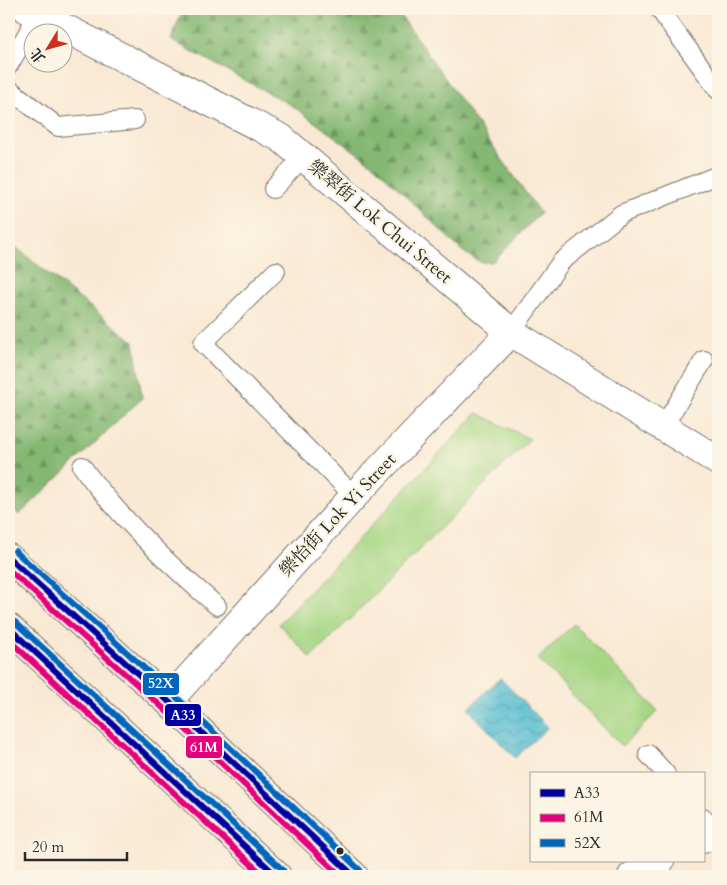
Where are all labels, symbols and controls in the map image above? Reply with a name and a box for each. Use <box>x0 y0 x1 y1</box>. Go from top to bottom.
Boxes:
north arrow <box>22 22 72 72</box>
text: 北 <box>26 44 50 67</box>
street label: 樂翠街 Lok Chui Street <box>303 154 457 290</box>
street label: 樂怡街 Lok Yi Street <box>274 448 402 582</box>
line badge: 52X <box>142 672 180 696</box>
text: 52X <box>148 674 174 693</box>
line badge: A33 <box>164 703 202 727</box>
text: A33 <box>171 706 195 725</box>
line badge: 61M <box>185 735 223 759</box>
text: 61M <box>190 738 218 757</box>
legend <box>530 772 704 862</box>
text: A33 <box>574 783 600 803</box>
text: 61M <box>574 807 604 827</box>
scale bar <box>25 830 128 862</box>
text: 52X <box>574 833 601 853</box>
text: 20 m <box>32 837 64 857</box>
unlabelled marker <box>335 846 345 856</box>

